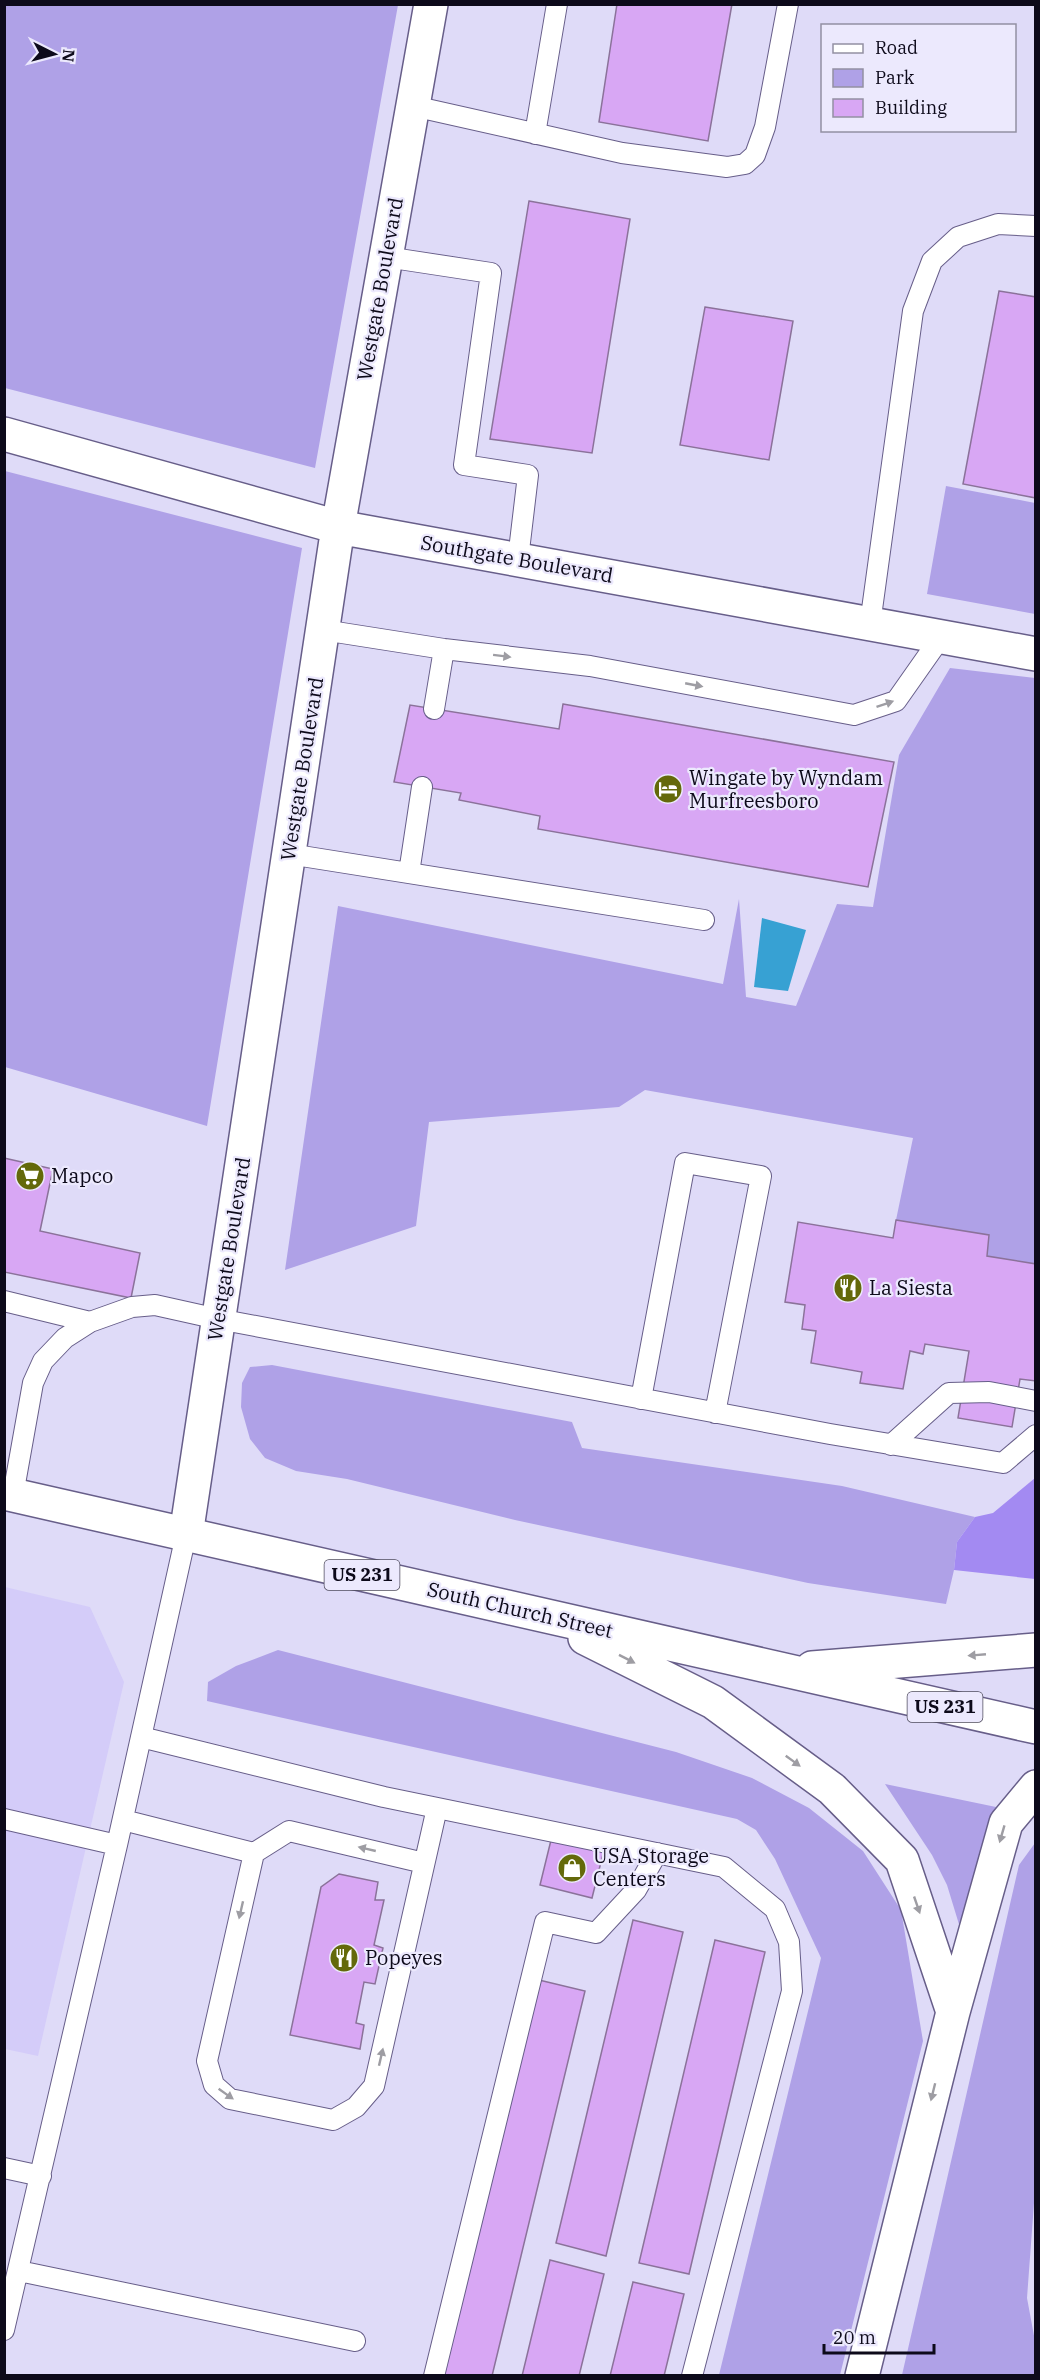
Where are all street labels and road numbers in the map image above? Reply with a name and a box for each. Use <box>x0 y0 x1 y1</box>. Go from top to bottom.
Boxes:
street label: Westgate Boulevard <box>350 195 409 383</box>
street label: Southgate Boulevard <box>419 528 615 589</box>
street label: Westgate Boulevard <box>274 675 329 863</box>
street label: Westgate Boulevard <box>201 1155 256 1343</box>
road number: US 231 <box>324 1560 400 1590</box>
street label: South Church Street <box>425 1575 616 1644</box>
road number: US 231 <box>908 1692 982 1722</box>

